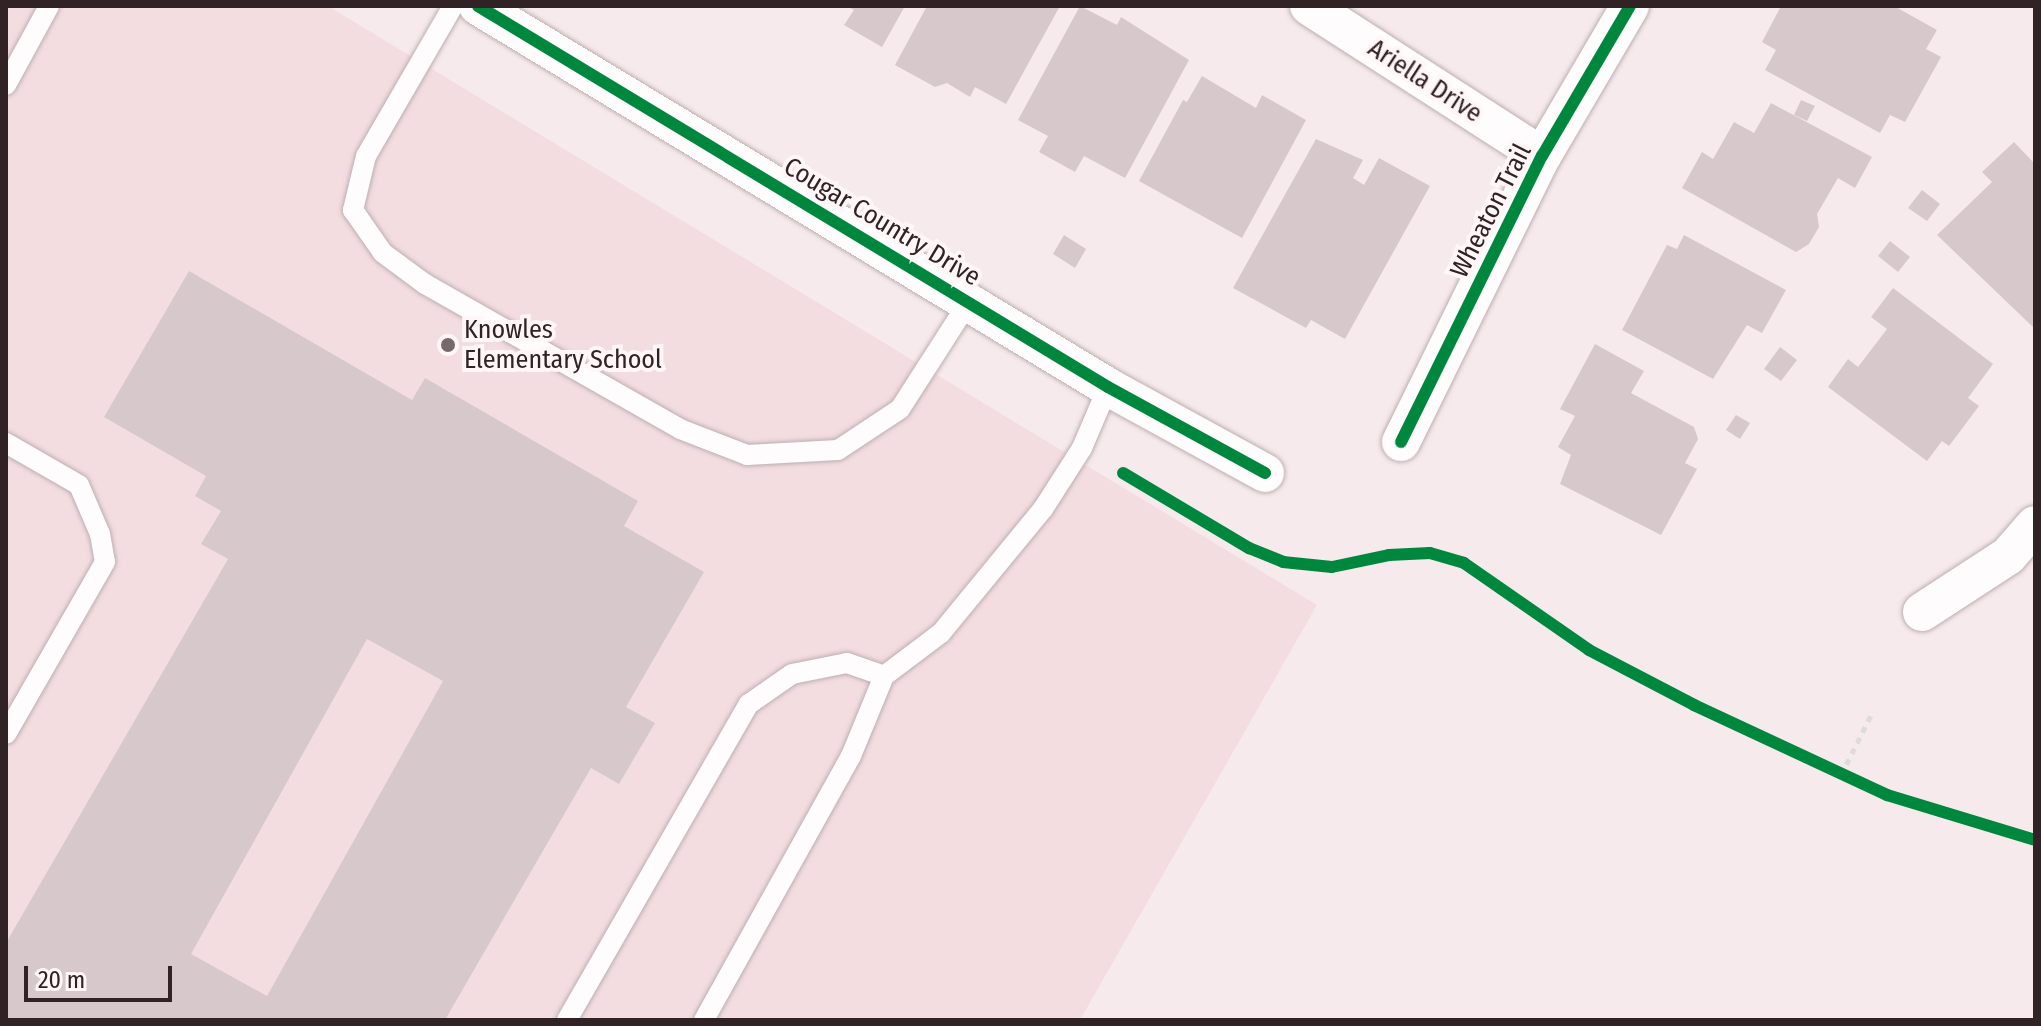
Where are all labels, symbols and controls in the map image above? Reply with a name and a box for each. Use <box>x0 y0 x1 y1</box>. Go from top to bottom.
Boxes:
street label: Ariella Drive <box>1362 33 1488 129</box>
street label: Wheaton Trail <box>1444 139 1538 283</box>
street label: Cougar Country Drive <box>778 151 986 293</box>
place label: Knowles Elementary School <box>464 314 662 376</box>
marker: Knowles Elementary School <box>439 336 457 354</box>
scale bar <box>28 950 176 1000</box>
text: 20 m <box>38 966 85 994</box>

